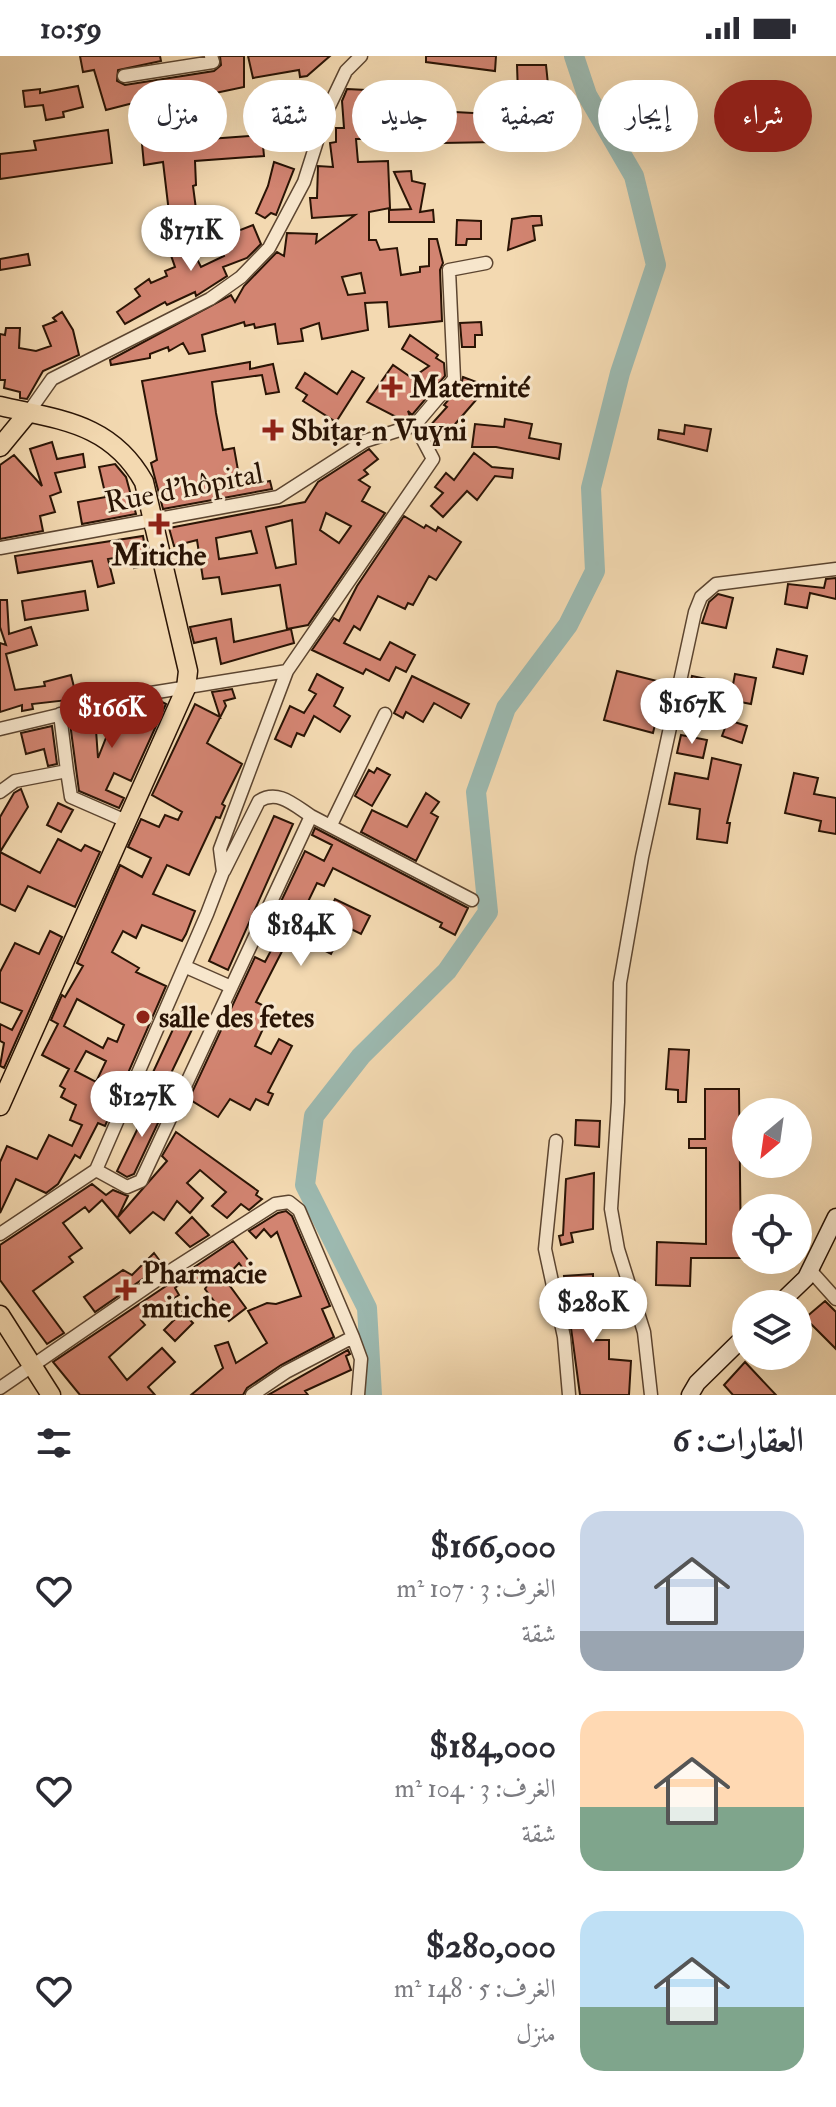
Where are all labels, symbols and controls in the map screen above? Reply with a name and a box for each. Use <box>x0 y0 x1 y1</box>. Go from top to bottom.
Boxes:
text: 10:59 <box>40 10 102 47</box>
chip: منزل <box>128 80 227 152</box>
chip: شقة <box>243 80 336 152</box>
chip: جديد <box>352 80 457 152</box>
chip: تصفية <box>473 80 582 152</box>
chip: إيجار <box>598 80 698 152</box>
chip: شراء <box>714 80 812 152</box>
pin: $171K <box>135 205 247 273</box>
text: $171K <box>159 215 223 247</box>
place label: Maternité <box>409 369 532 406</box>
marker: Maternité <box>381 376 403 398</box>
place label: Sbiṭaṛ n Vuɣni <box>291 412 467 449</box>
marker: Sbiṭaṛ n Vuɣni <box>262 419 284 441</box>
street label: Rue d'hôpital <box>102 454 267 521</box>
marker: Mitiche <box>150 515 168 533</box>
place label: Mitiche <box>111 537 207 574</box>
pin: $167K <box>636 678 748 746</box>
pin: $166K <box>56 682 168 750</box>
text: $167K <box>658 688 726 720</box>
text: $166K <box>78 692 146 724</box>
pin: $184K <box>245 900 357 968</box>
text: $184K <box>267 910 335 942</box>
place label: salle des fetes <box>159 999 314 1036</box>
marker: salle des fetes <box>134 1008 152 1026</box>
pin: $127K <box>86 1071 198 1139</box>
text: $127K <box>108 1081 176 1113</box>
north arrow <box>732 1098 812 1178</box>
map controls <box>732 1098 812 1370</box>
button: locate <box>732 1194 812 1274</box>
place label: Pharmacie mitiche <box>142 1255 267 1326</box>
pin: $280K <box>537 1277 649 1345</box>
marker: Pharmacie mitiche <box>117 1281 135 1299</box>
text: $280K <box>557 1287 629 1319</box>
button: layers <box>732 1290 812 1370</box>
text: العقارات: 6 <box>672 1419 804 1462</box>
icon: filters <box>32 1421 76 1465</box>
text: $166,000 <box>430 1525 556 1568</box>
icon: home <box>644 1543 740 1639</box>
icon: heart <box>32 1569 76 1613</box>
text: الغرف: 3 · 107 m² <box>396 1573 556 1605</box>
text: شقة <box>522 1618 556 1650</box>
text: $184,000 <box>429 1725 556 1768</box>
icon: home <box>644 1743 740 1839</box>
icon: heart <box>32 1769 76 1813</box>
text: الغرف: 3 · 104 m² <box>395 1773 556 1805</box>
text: شقة <box>522 1818 556 1850</box>
text: $280,000 <box>426 1925 556 1968</box>
icon: home <box>644 1943 740 2039</box>
icon: heart <box>32 1969 76 2013</box>
text: الغرف: 5 · 148 m² <box>394 1973 556 2005</box>
text: منزل <box>516 2018 556 2050</box>

